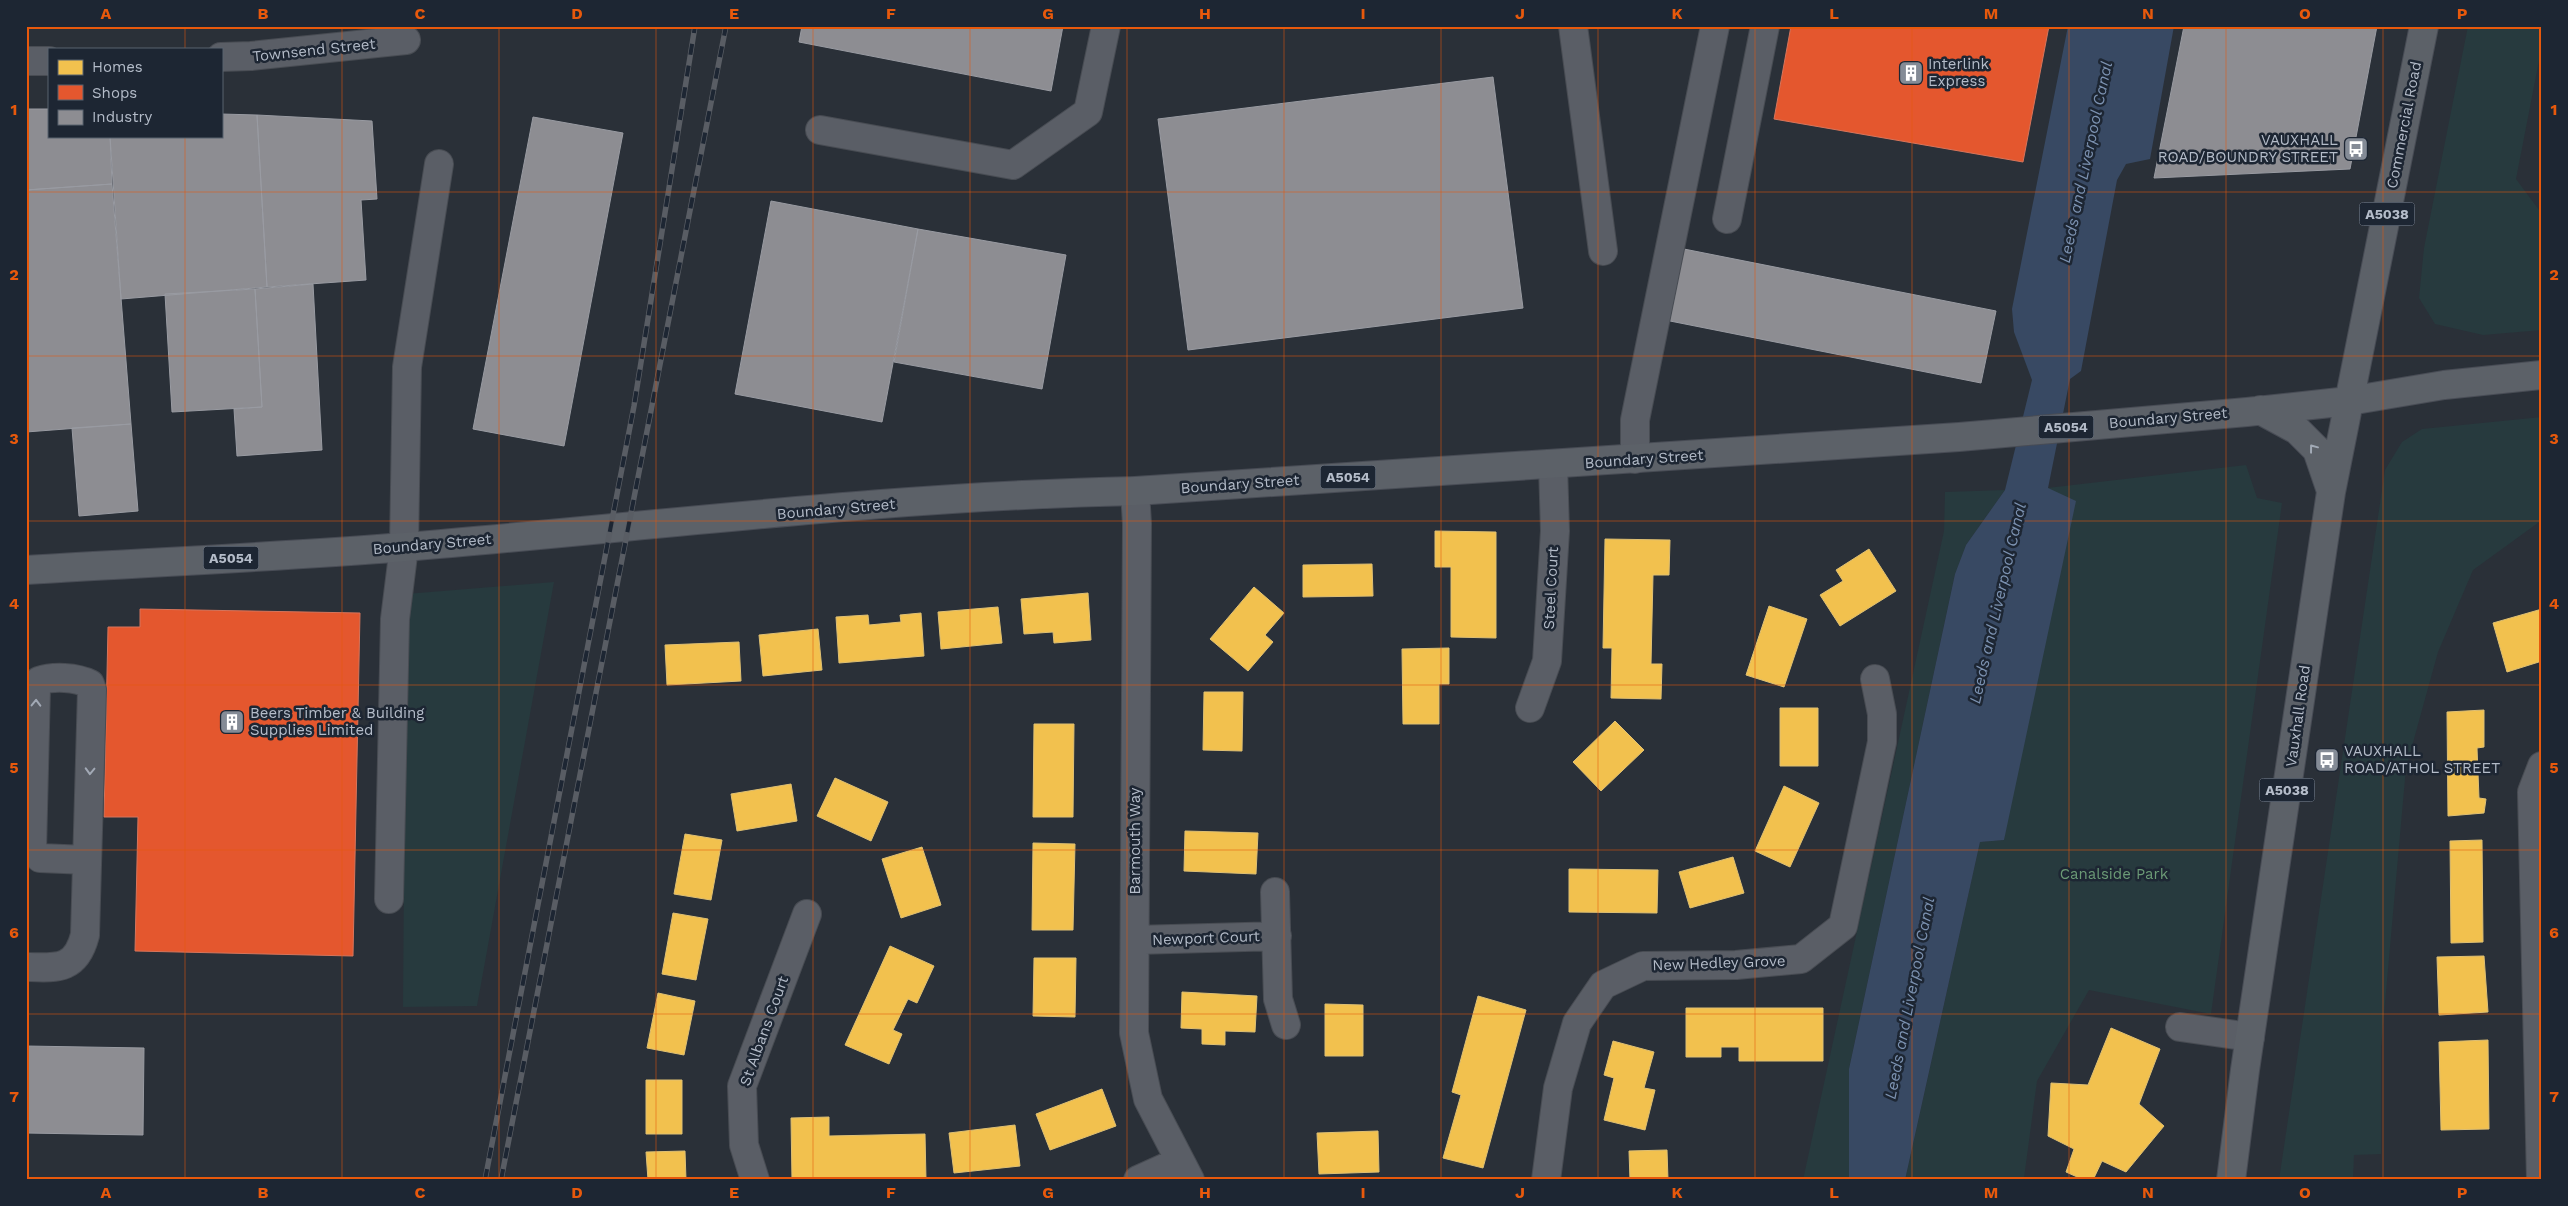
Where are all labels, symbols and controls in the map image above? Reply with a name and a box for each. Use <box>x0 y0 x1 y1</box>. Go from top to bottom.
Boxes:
text: A <box>101 4 112 23</box>
text: B <box>258 4 269 23</box>
text: C <box>415 4 426 23</box>
text: D <box>571 4 583 23</box>
text: E <box>729 4 739 23</box>
text: F <box>886 4 896 23</box>
text: G <box>1042 4 1054 23</box>
text: H <box>1199 4 1211 23</box>
text: I <box>1360 4 1366 23</box>
text: J <box>1515 4 1525 23</box>
text: K <box>1671 4 1683 23</box>
text: L <box>1829 4 1839 23</box>
text: M <box>1984 4 1998 23</box>
text: N <box>2142 4 2154 23</box>
text: O <box>2299 4 2311 23</box>
text: P <box>2457 4 2468 23</box>
street label: Townsend Street <box>252 35 377 65</box>
legend <box>48 48 222 138</box>
place label: Interlink Express <box>1928 55 1989 90</box>
text: Homes <box>92 58 143 76</box>
water label: Leeds and Liverpool Canal <box>2055 59 2116 265</box>
building icon: Interlink Express <box>1898 60 1924 86</box>
street label: Commercial Road <box>2383 60 2425 190</box>
text: Shops <box>92 84 137 102</box>
text: 1 <box>11 100 17 119</box>
text: 1 <box>2551 100 2557 119</box>
text: Industry <box>92 108 153 126</box>
place label: VAUXHALL ROAD/BOUNDRY STREET <box>2158 131 2338 166</box>
bus stop icon: VAUXHALL ROAD/BOUNDRY STREET <box>2343 136 2369 162</box>
road number: A5038 <box>2360 202 2414 225</box>
text: 2 <box>9 265 19 284</box>
text: 2 <box>2549 265 2559 284</box>
street label: Boundary Street <box>2108 404 2229 432</box>
road number: A5054 <box>2038 416 2094 438</box>
text: 3 <box>9 429 19 448</box>
text: 3 <box>2549 429 2559 448</box>
one-way arrow <box>2310 444 2319 454</box>
street label: Boundary Street <box>1584 446 1705 472</box>
road number: A5054 <box>1320 466 1376 488</box>
street label: Boundary Street <box>1180 471 1301 497</box>
street label: Boundary Street <box>776 495 897 523</box>
water label: Leeds and Liverpool Canal <box>1965 501 2030 705</box>
street label: Boundary Street <box>372 530 493 558</box>
street label: Steel Court <box>1540 545 1562 630</box>
road number: A5054 <box>204 546 258 570</box>
text: 4 <box>9 594 19 613</box>
text: 4 <box>2549 594 2559 613</box>
street label: Vauxhall Road <box>2282 664 2314 768</box>
one-way arrow <box>30 698 41 706</box>
place label: Beers Timber & Building Supplies Limited <box>250 704 424 739</box>
building icon: Beers Timber & Building Supplies Limited <box>219 709 245 735</box>
place label: VAUXHALL ROAD/ATHOL STREET <box>2344 742 2500 777</box>
bus stop icon: VAUXHALL ROAD/ATHOL STREET <box>2314 747 2340 773</box>
text: 5 <box>9 758 19 777</box>
text: 5 <box>2549 758 2559 777</box>
one-way arrow <box>84 768 95 776</box>
road number: A5038 <box>2260 778 2314 802</box>
street label: Barmouth Way <box>1126 787 1144 894</box>
park label: Canalside Park <box>2060 865 2169 883</box>
water label: Leeds and Liverpool Canal <box>1881 895 1938 1101</box>
text: 6 <box>9 923 19 942</box>
text: 6 <box>2549 923 2559 942</box>
street label: Newport Court <box>1152 927 1261 949</box>
street label: New Hedley Grove <box>1652 952 1786 974</box>
street label: St Albans Court <box>736 973 792 1088</box>
text: 7 <box>9 1087 19 1106</box>
text: 7 <box>2549 1087 2559 1106</box>
text: A <box>101 1183 112 1202</box>
text: B <box>258 1183 269 1202</box>
text: C <box>415 1183 426 1202</box>
text: D <box>571 1183 583 1202</box>
text: E <box>729 1183 739 1202</box>
text: F <box>886 1183 896 1202</box>
text: G <box>1042 1183 1054 1202</box>
text: H <box>1199 1183 1211 1202</box>
text: I <box>1360 1183 1366 1202</box>
text: J <box>1515 1183 1525 1202</box>
text: K <box>1671 1183 1683 1202</box>
text: L <box>1829 1183 1839 1202</box>
text: M <box>1984 1183 1998 1202</box>
text: N <box>2142 1183 2154 1202</box>
text: O <box>2299 1183 2311 1202</box>
text: P <box>2457 1183 2468 1202</box>

